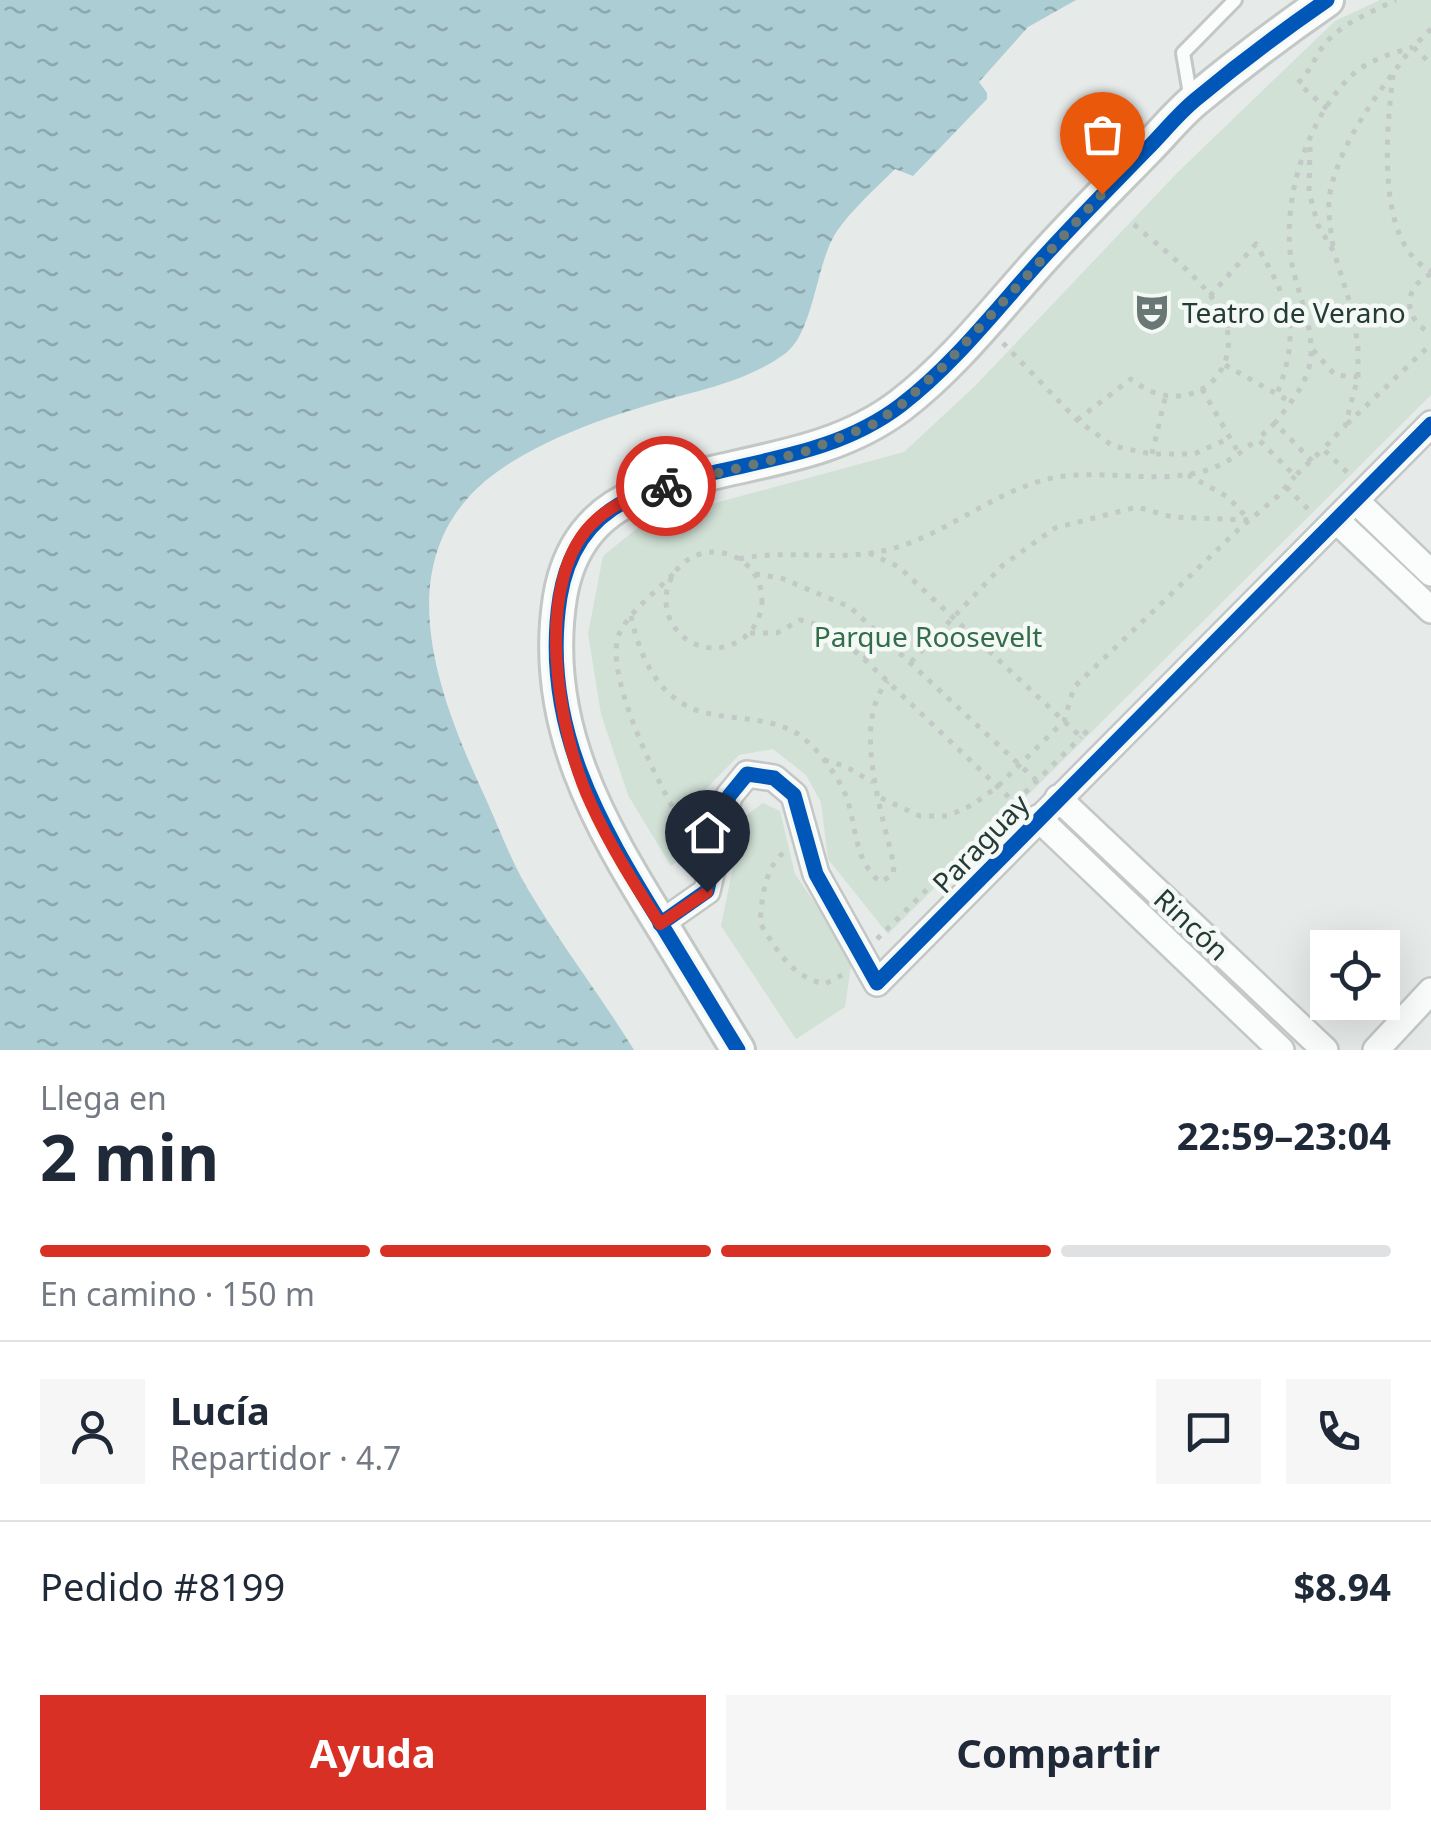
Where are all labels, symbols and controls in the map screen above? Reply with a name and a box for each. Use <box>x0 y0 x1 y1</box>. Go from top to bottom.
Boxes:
pin <box>1060 92 1145 195</box>
icon: bag <box>1075 107 1130 162</box>
theatre icon: Teatro de Verano <box>1131 291 1173 333</box>
place label: Teatro de Verano <box>1182 293 1406 331</box>
courier <box>616 436 716 536</box>
icon: bike <box>639 459 694 514</box>
park label: Parque Roosevelt <box>814 617 1042 655</box>
street label: Paraguay <box>923 785 1037 901</box>
pin <box>665 790 750 893</box>
icon: home <box>680 805 735 860</box>
street label: Rincón <box>1146 880 1238 968</box>
map controls <box>1310 930 1400 1020</box>
button: locate <box>1310 930 1400 1020</box>
text: Llega en <box>40 1076 167 1119</box>
text: 22:59–23:04 <box>1177 1109 1391 1161</box>
text: 2 min <box>40 1112 219 1200</box>
text: En camino · 150 m <box>40 1272 315 1315</box>
button: person <box>40 1379 145 1484</box>
button: chat <box>1156 1379 1261 1484</box>
button: phone <box>1286 1379 1391 1484</box>
text: Lucía <box>170 1384 270 1436</box>
text: Repartidor · 4.7 <box>170 1436 401 1479</box>
text: Pedido #8199 <box>40 1560 285 1612</box>
text: $8.94 <box>1293 1560 1391 1612</box>
button: Ayuda <box>40 1695 706 1810</box>
button: Compartir <box>726 1695 1391 1810</box>

